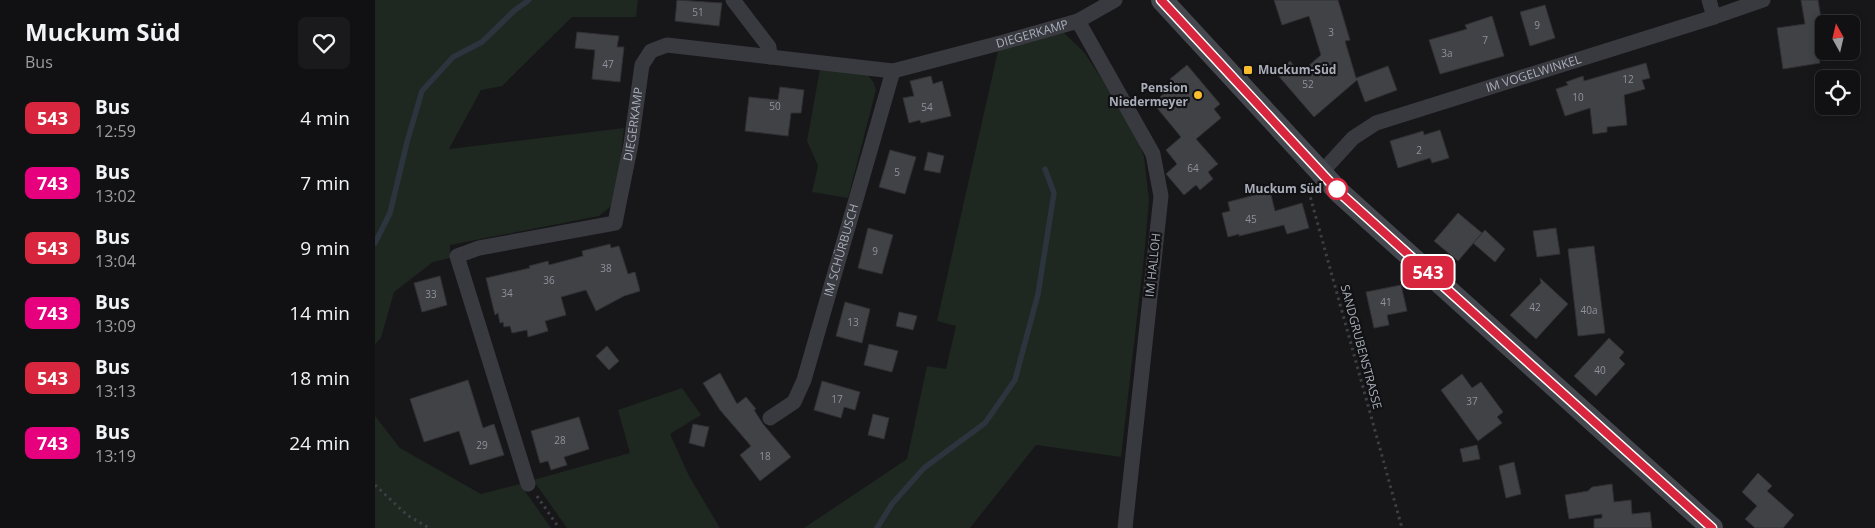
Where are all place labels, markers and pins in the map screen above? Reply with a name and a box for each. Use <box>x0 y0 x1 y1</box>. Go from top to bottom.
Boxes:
place label: Muckum-Süd <box>1258 61 1336 78</box>
marker: Muckum-Süd <box>1242 64 1254 76</box>
place label: Pension Niedermeyer <box>1109 79 1189 110</box>
marker: Pension Niedermeyer <box>1192 89 1204 101</box>
marker: Muckum Süd <box>1326 178 1348 200</box>
place label: Muckum Süd <box>1244 180 1322 197</box>

